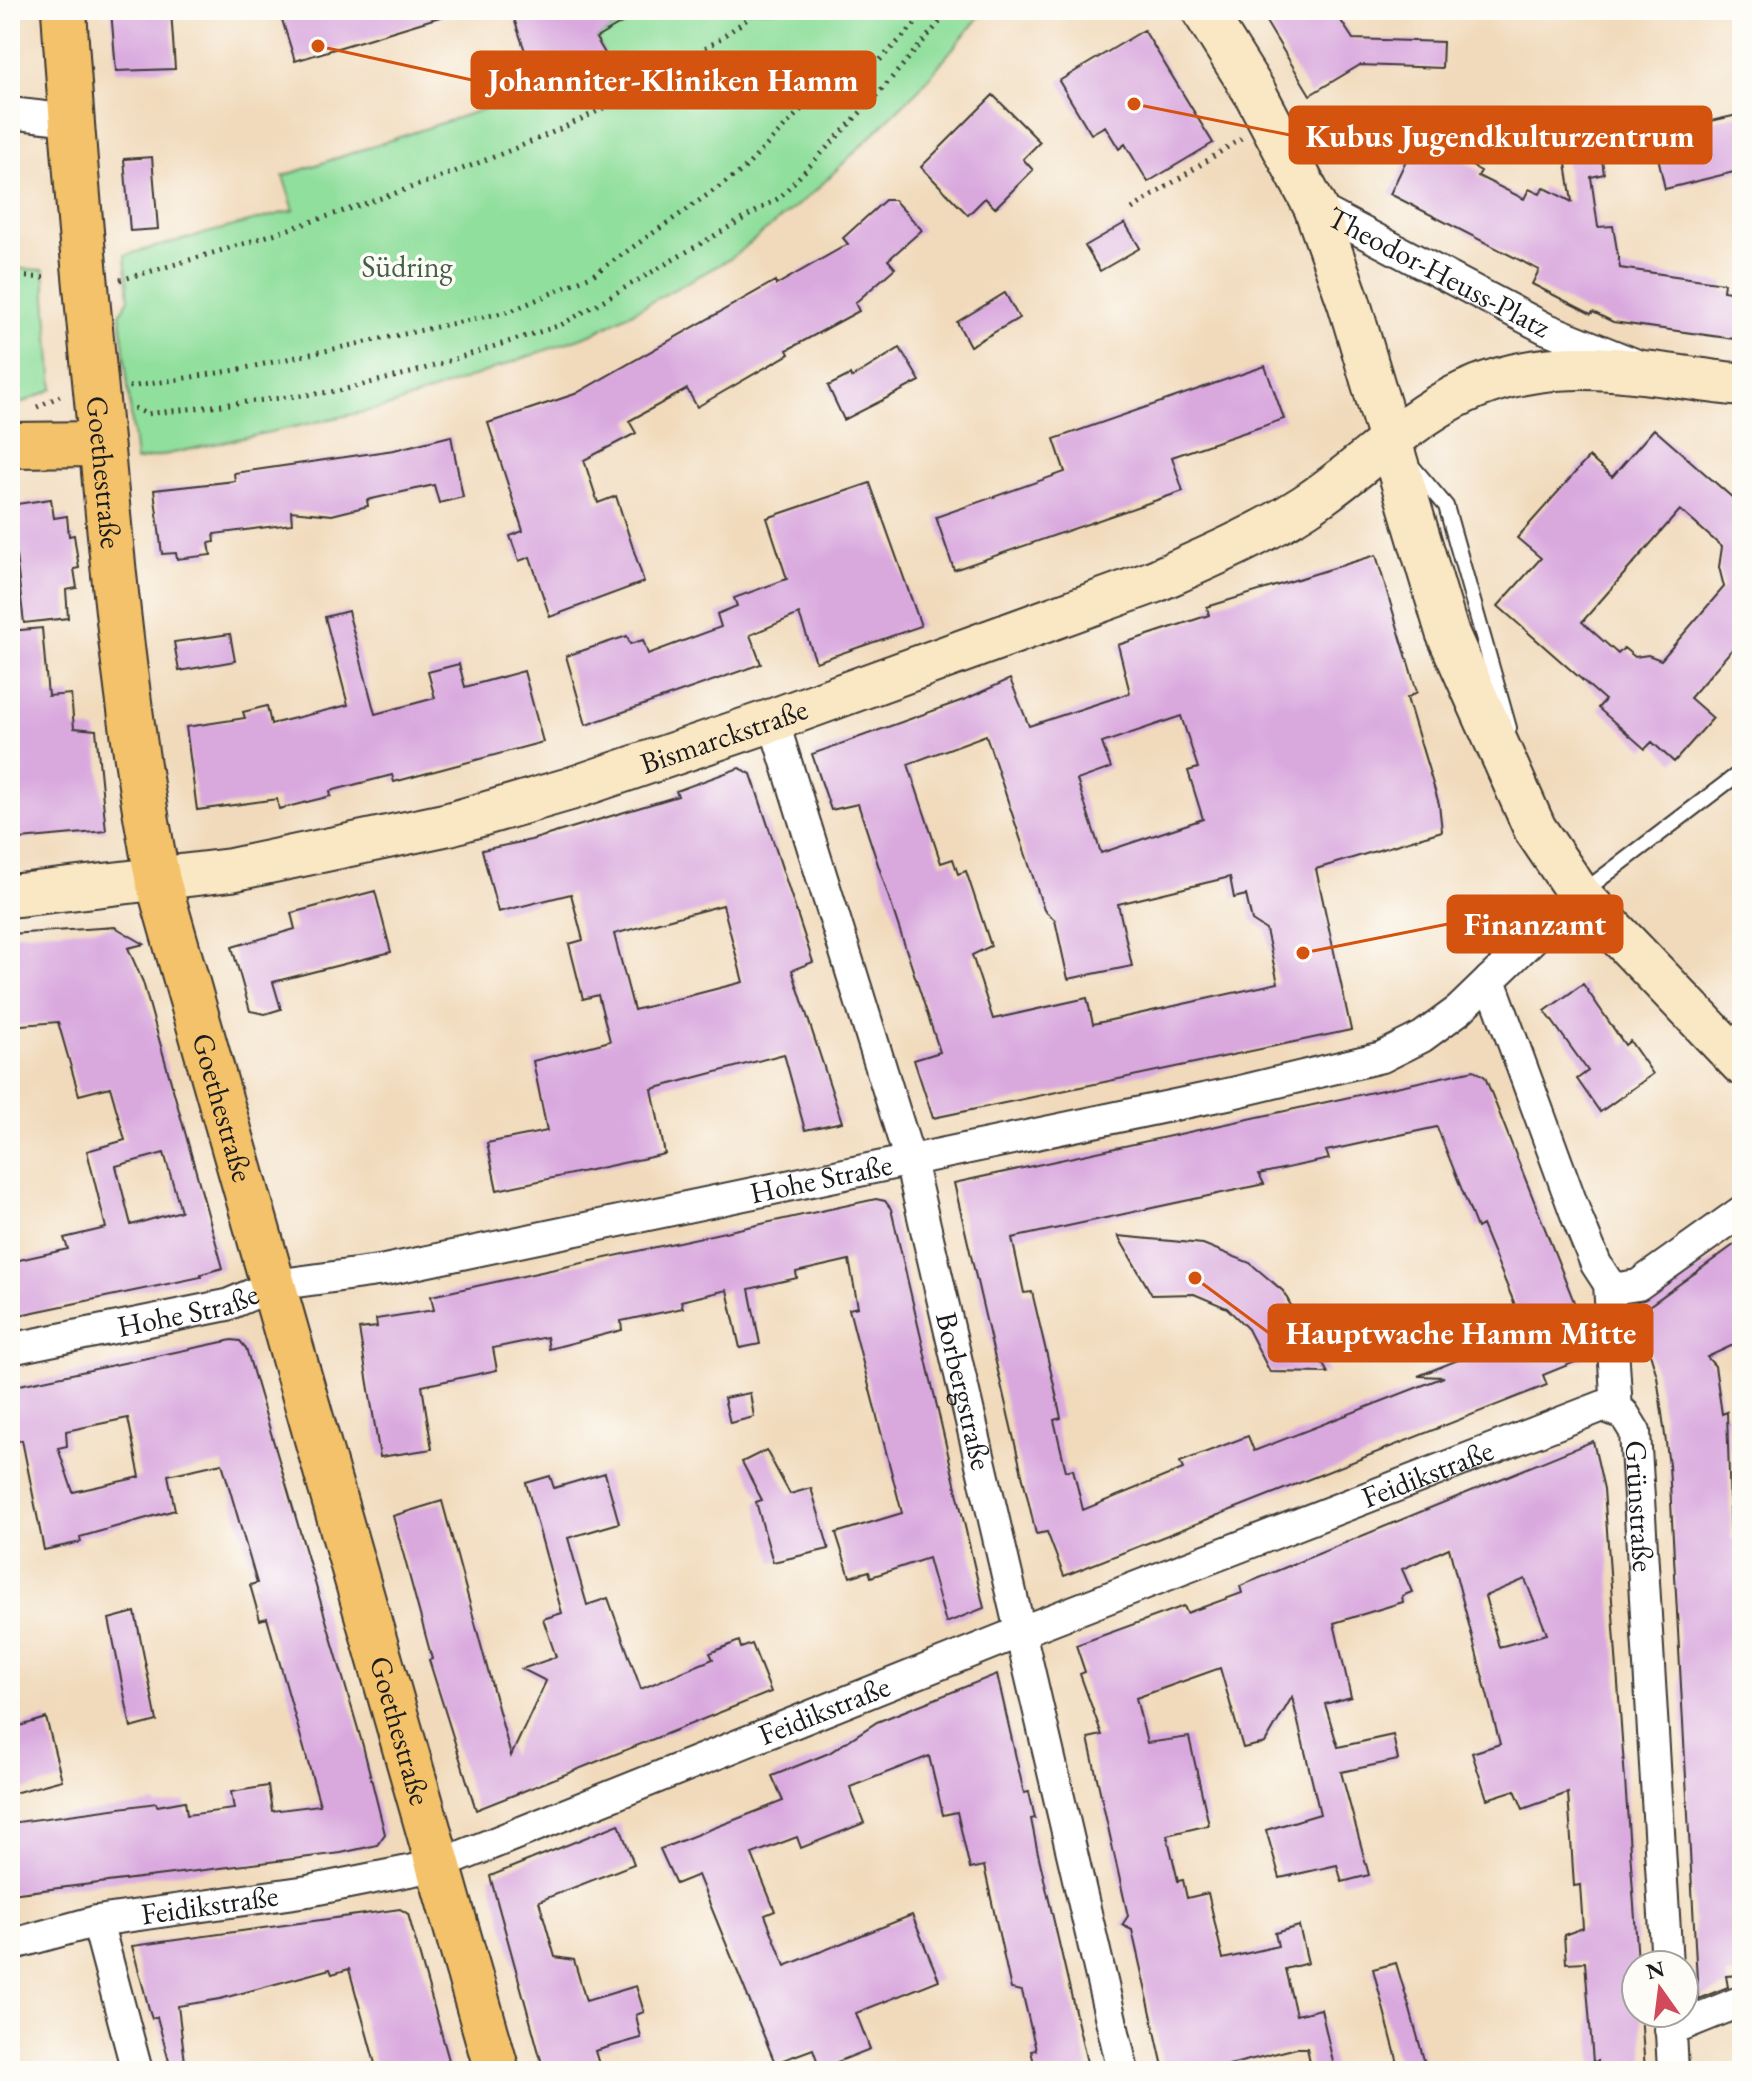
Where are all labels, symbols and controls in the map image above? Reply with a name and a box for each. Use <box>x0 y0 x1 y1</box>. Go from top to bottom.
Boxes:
callout: Johanniter-Kliniken Hamm <box>472 52 875 108</box>
text: Johanniter-Kliniken Hamm <box>484 59 859 101</box>
callout: Kubus Jugendkulturzentrum <box>1290 107 1711 163</box>
text: Kubus Jugendkulturzentrum <box>1305 115 1695 157</box>
street label: Theodor-Heuss-Platz <box>1321 197 1558 347</box>
park label: Südring <box>361 247 454 286</box>
street label: Goethestraße <box>78 394 131 550</box>
street label: Bismarckstraße <box>635 689 813 783</box>
callout: Finanzamt <box>1448 896 1622 952</box>
text: Finanzamt <box>1464 903 1606 945</box>
street label: Goethestraße <box>183 1028 263 1186</box>
street label: Hohe Straße <box>746 1145 895 1212</box>
street label: Hohe Straße <box>114 1274 264 1346</box>
callout: Hauptwache Hamm Mitte <box>1269 1305 1652 1361</box>
street label: Borbergstraße <box>927 1308 1002 1474</box>
text: Hauptwache Hamm Mitte <box>1286 1312 1636 1354</box>
street label: Feidikstraße <box>1356 1430 1499 1517</box>
street label: Grünstraße <box>1617 1439 1663 1573</box>
street label: Goethestraße <box>361 1652 440 1809</box>
street label: Feidikstraße <box>753 1666 895 1754</box>
street label: Feidikstraße <box>138 1875 281 1934</box>
north arrow <box>1620 1949 1700 2029</box>
text: N <box>1643 1954 1668 1986</box>

